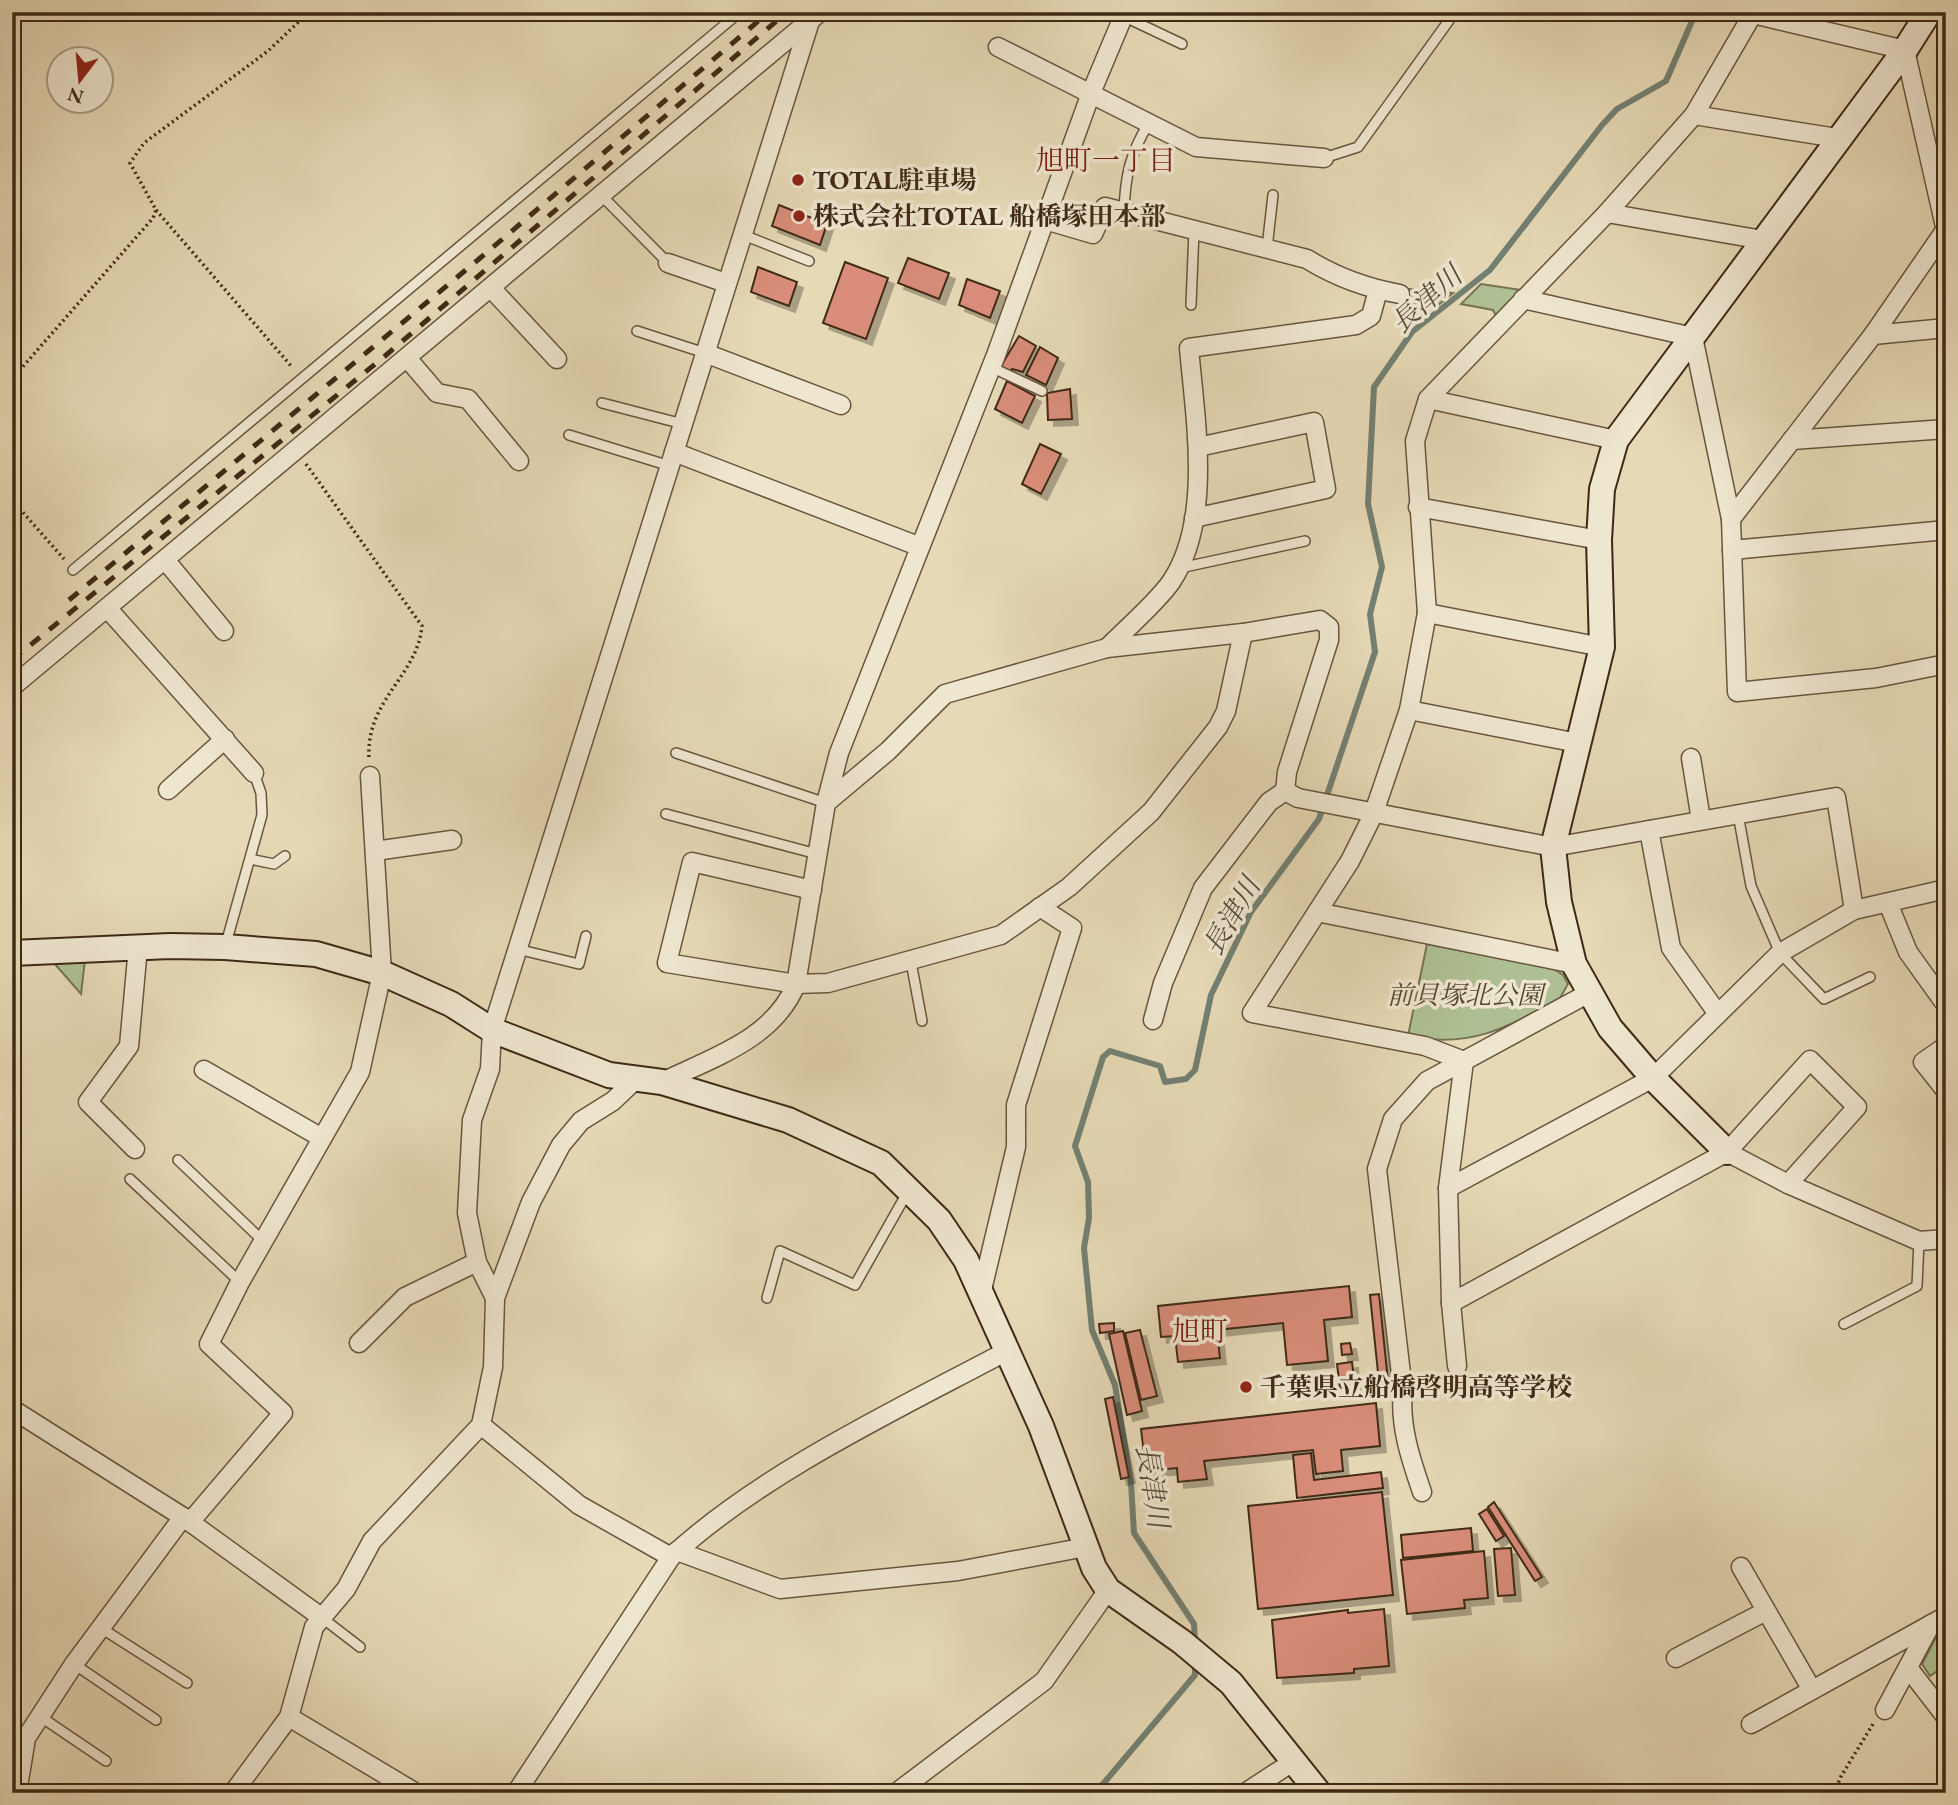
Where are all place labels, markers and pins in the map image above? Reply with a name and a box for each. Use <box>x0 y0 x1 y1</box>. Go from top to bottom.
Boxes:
place label: TOTAL駐車場 <box>812 163 976 197</box>
marker: TOTAL駐車場 <box>790 172 806 188</box>
place label: 株式会社TOTAL 船橋塚田本部 <box>813 199 1165 233</box>
marker: 株式会社TOTAL 船橋塚田本部 <box>791 208 807 224</box>
place label: 千葉県立船橋啓明高等学校 <box>1260 1370 1572 1404</box>
marker: 千葉県立船橋啓明高等学校 <box>1238 1379 1254 1395</box>

